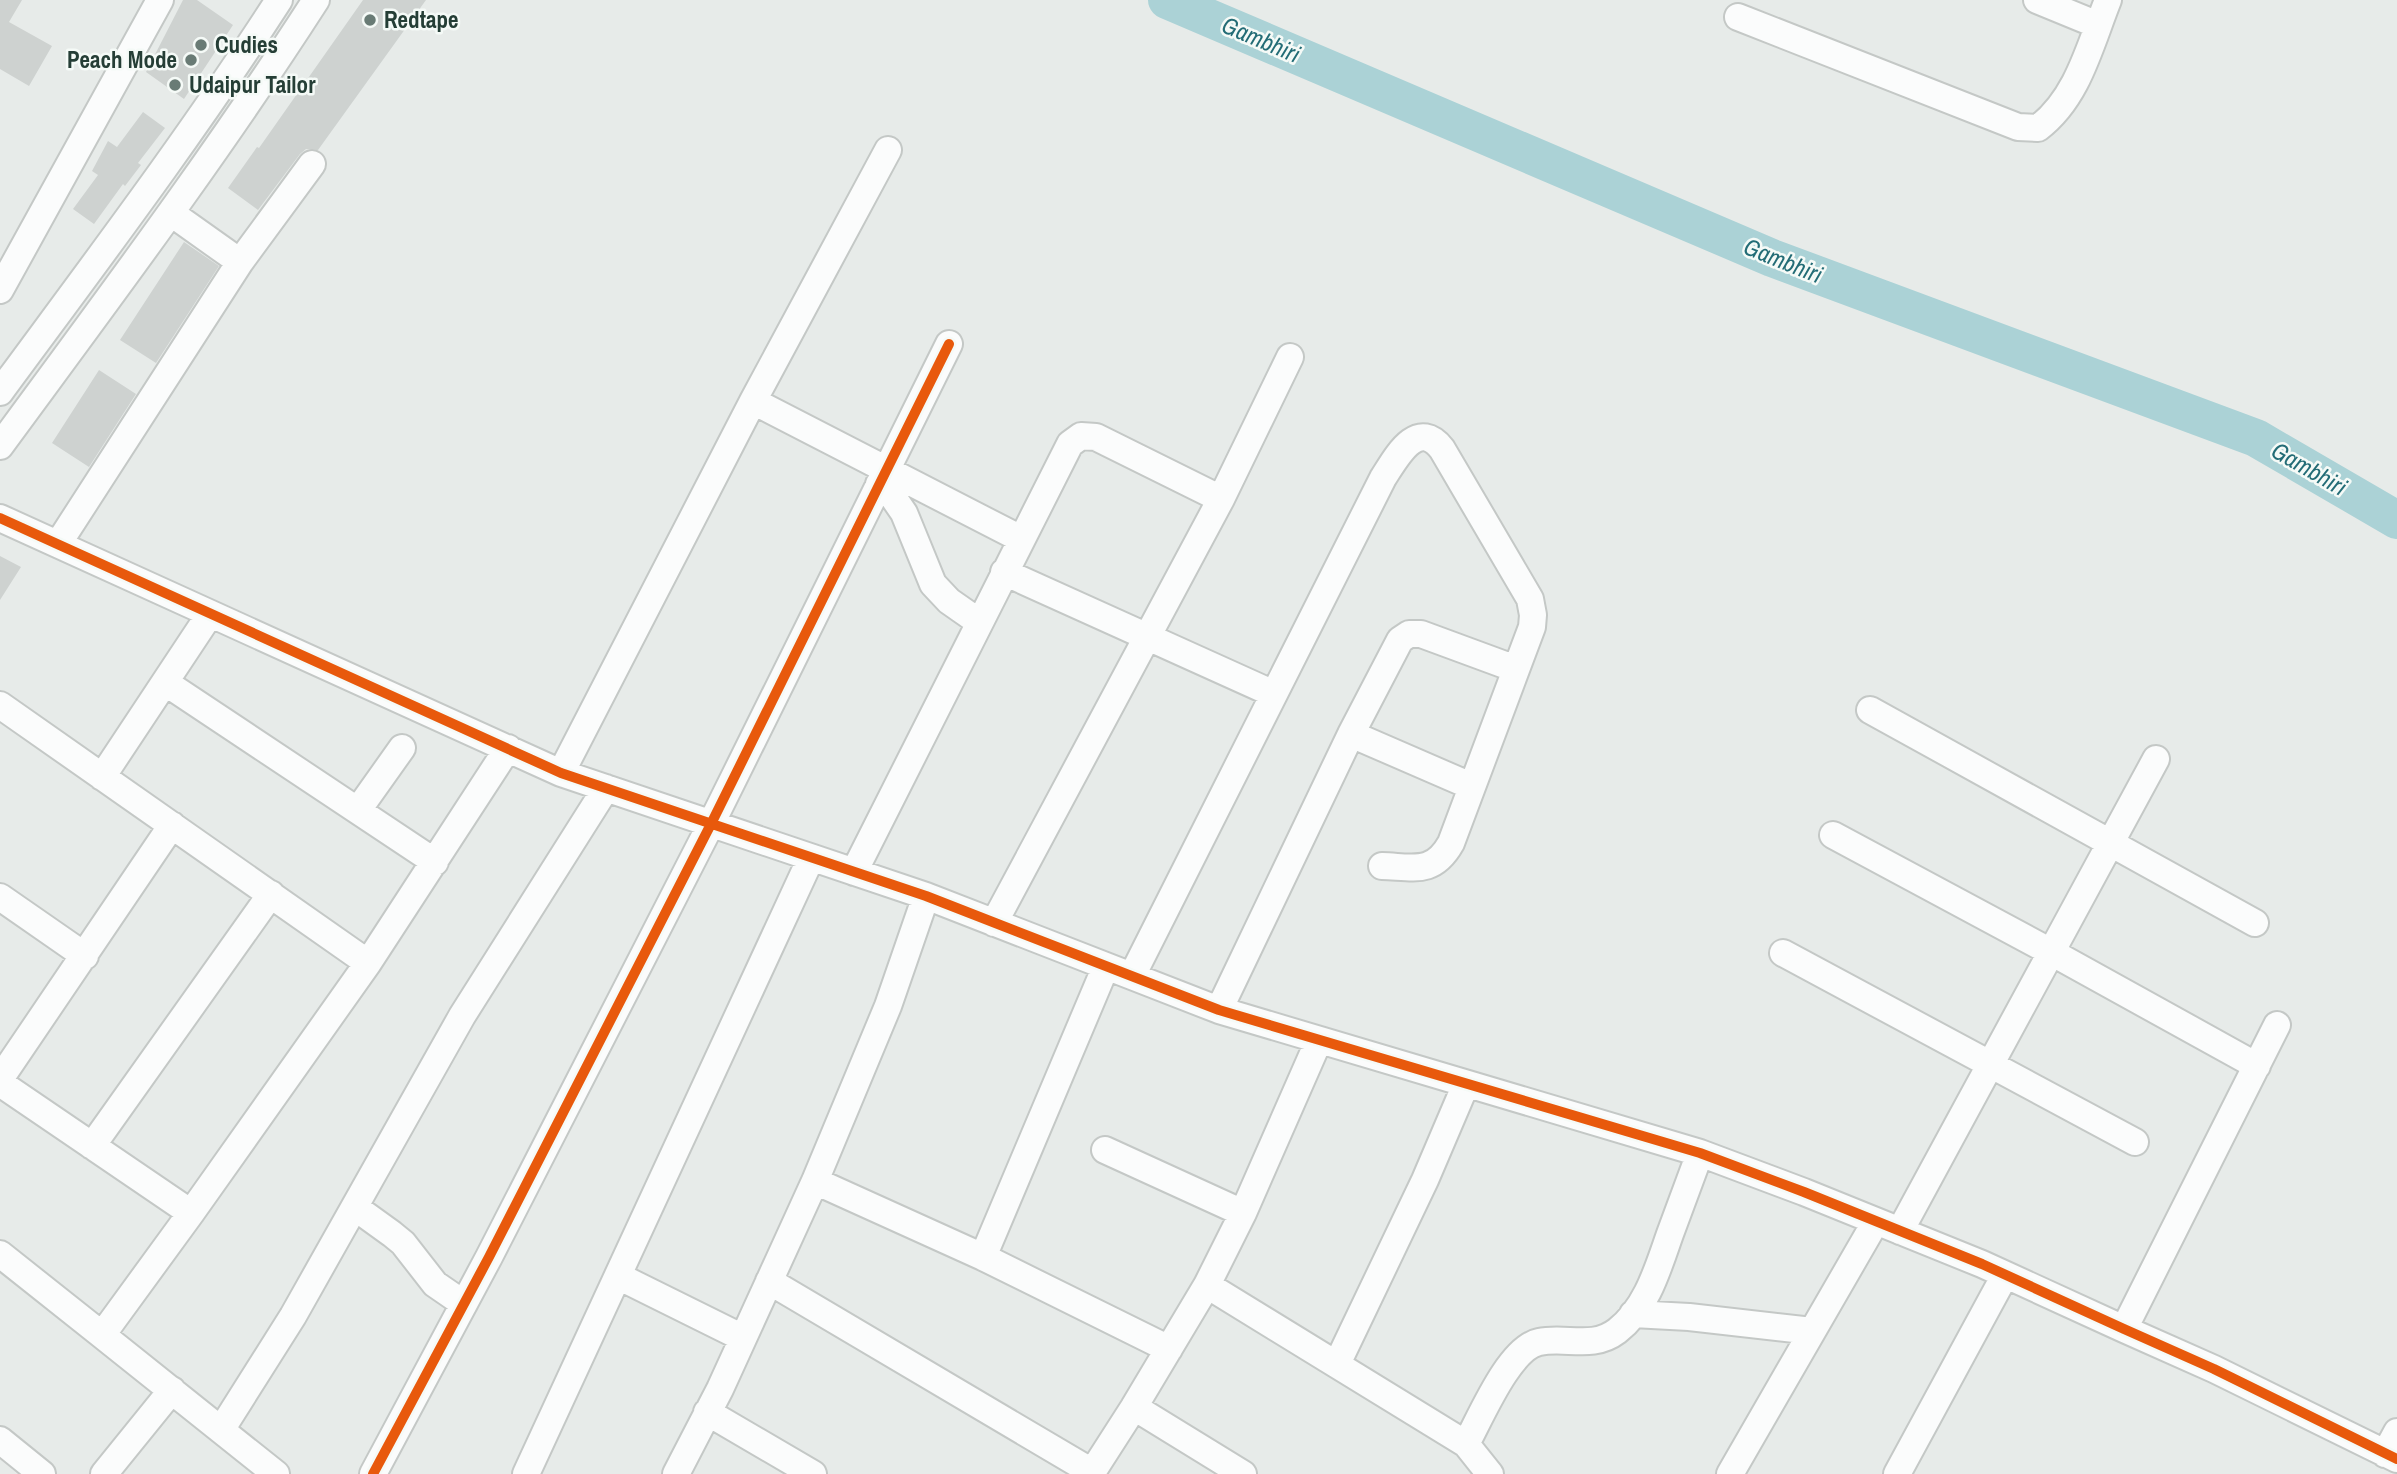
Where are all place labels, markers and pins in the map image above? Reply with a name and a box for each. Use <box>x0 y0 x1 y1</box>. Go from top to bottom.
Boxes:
place label: Redtape <box>384 4 458 35</box>
marker: Redtape <box>362 12 378 28</box>
place label: Cudies <box>215 29 278 60</box>
marker: Cudies <box>193 37 209 53</box>
place label: Peach Mode <box>67 44 177 75</box>
marker: Peach Mode <box>183 52 199 68</box>
place label: Udaipur Tailor <box>189 69 316 100</box>
marker: Udaipur Tailor <box>167 77 183 93</box>

